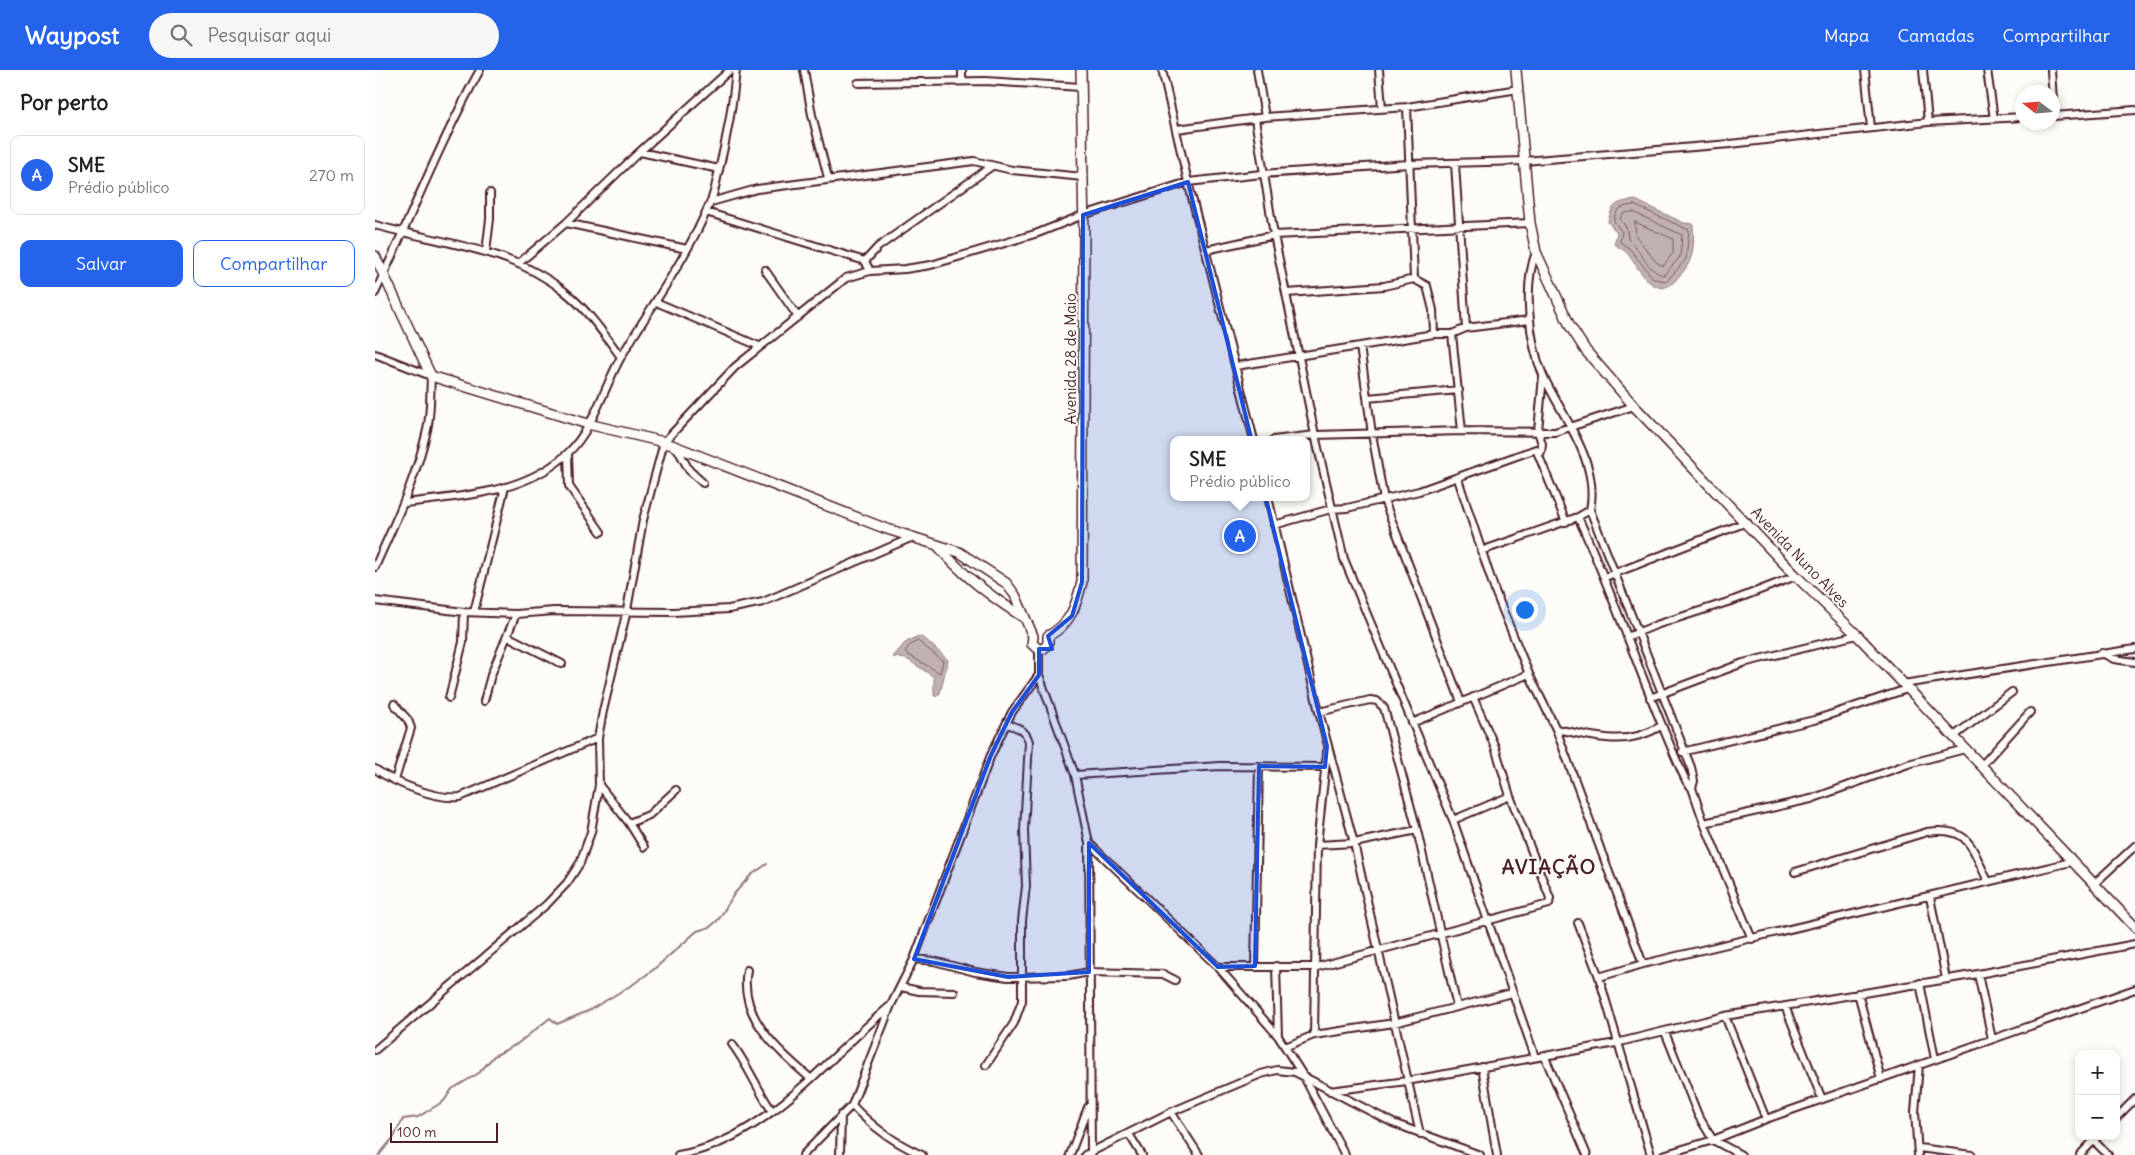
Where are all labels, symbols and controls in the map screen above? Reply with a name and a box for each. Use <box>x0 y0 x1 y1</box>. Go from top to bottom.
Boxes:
search box <box>149 13 499 58</box>
text: Waypost <box>25 20 119 50</box>
icon: search <box>167 21 195 49</box>
text: Pesquisar aqui <box>207 23 331 47</box>
text: Mapa <box>1824 24 1869 47</box>
text: Camadas <box>1897 24 1974 47</box>
text: Compartilhar <box>2002 24 2110 47</box>
north arrow <box>2015 85 2060 130</box>
text: Por perto <box>20 89 108 116</box>
text: SME <box>68 153 105 177</box>
text: A <box>32 165 42 185</box>
text: 270 m <box>309 165 354 185</box>
text: Prédio público <box>68 177 170 197</box>
button: Salvar <box>20 240 183 287</box>
button: Compartilhar <box>193 240 355 287</box>
street label: Avenida 28 de Maio <box>1061 293 1080 425</box>
popup <box>1170 436 1310 501</box>
text: SME <box>1189 447 1226 471</box>
text: Prédio público <box>1189 471 1291 491</box>
street label: Avenida Nuno Alves <box>1747 503 1853 611</box>
pin: A <box>1224 517 1256 555</box>
your location <box>1512 597 1538 623</box>
district label: AVIAÇÃO <box>1502 854 1596 879</box>
map controls <box>2075 1050 2120 1140</box>
button: + <box>2075 1050 2120 1095</box>
button: − <box>2075 1095 2120 1140</box>
scale bar <box>390 1120 497 1143</box>
text: 100 m <box>397 1123 437 1141</box>

